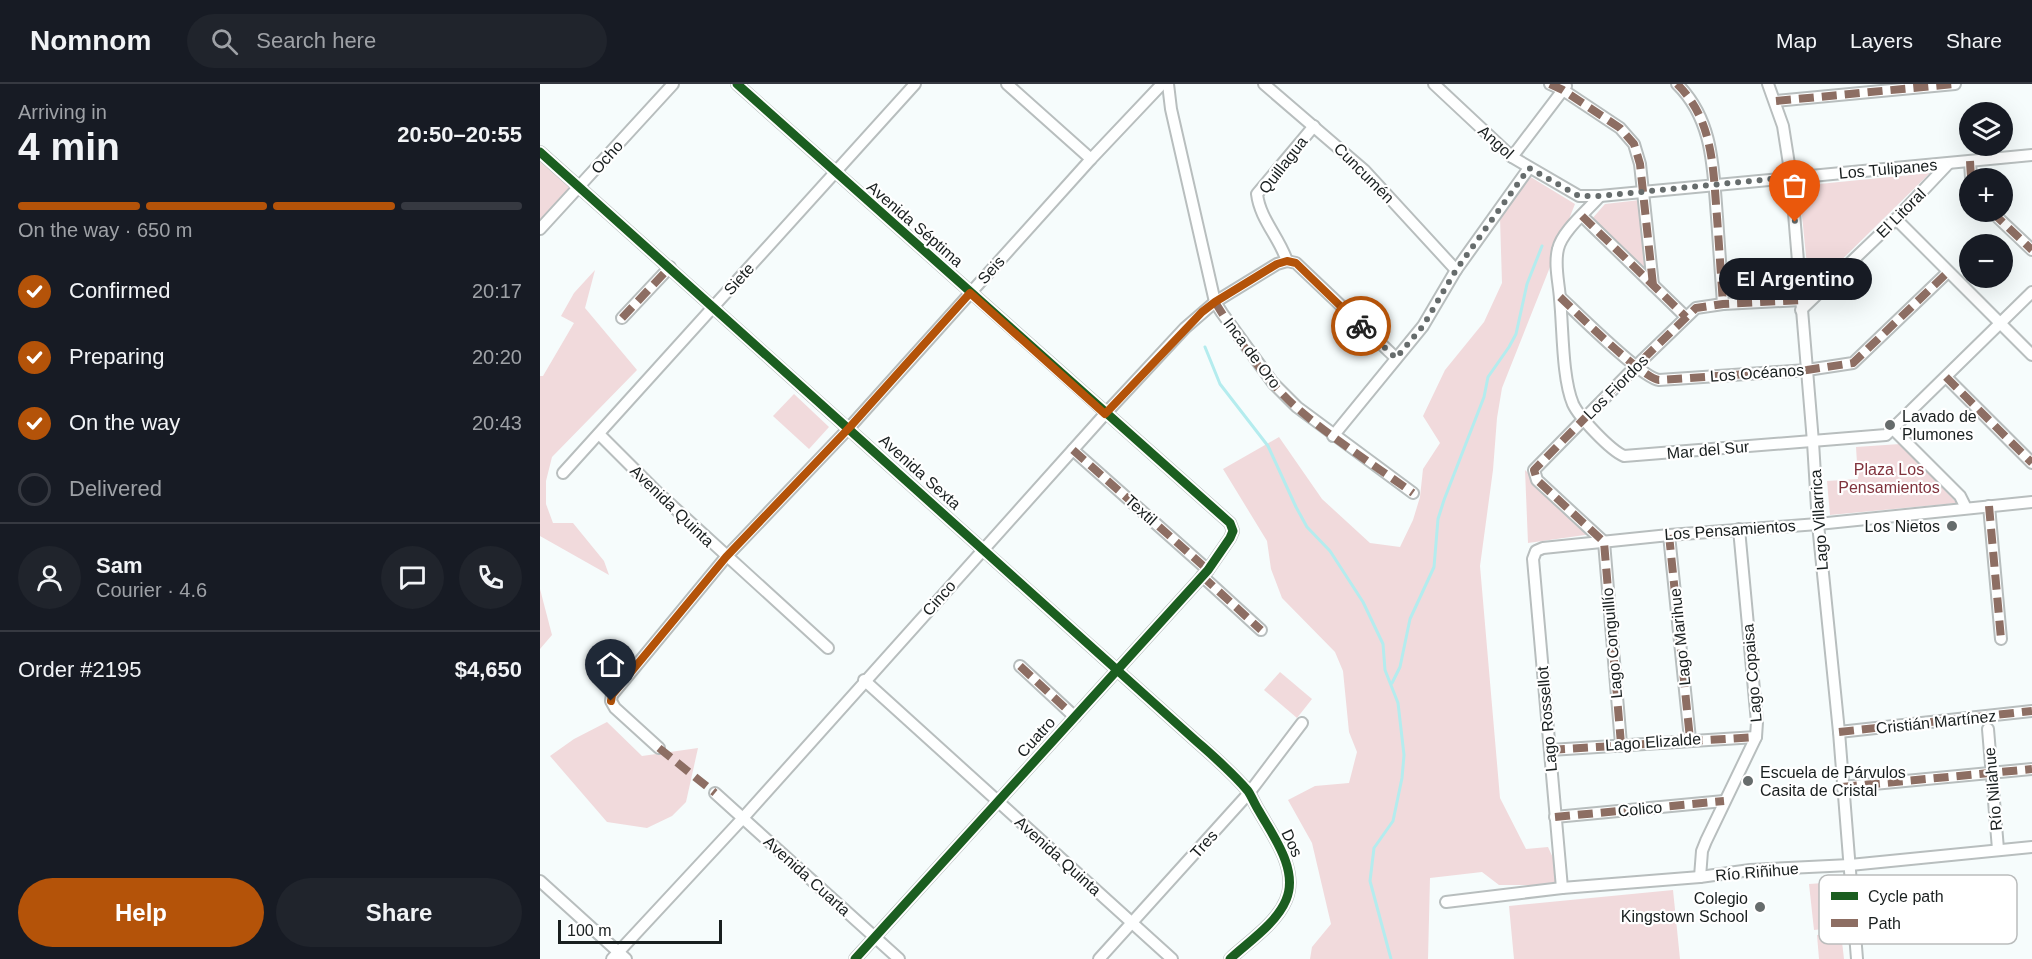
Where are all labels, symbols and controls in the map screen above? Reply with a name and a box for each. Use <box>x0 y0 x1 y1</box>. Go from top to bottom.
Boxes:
search box <box>187 14 607 68</box>
text: Nomnom <box>30 25 151 56</box>
icon: search <box>208 25 241 58</box>
text: Search here <box>256 28 376 53</box>
text: Map <box>1776 29 1817 52</box>
text: Layers <box>1850 29 1913 52</box>
text: Share <box>1946 29 2002 52</box>
text: Arriving in <box>18 101 107 123</box>
map controls <box>1959 102 2013 288</box>
button: layers <box>1959 102 2013 156</box>
text: 20:50–20:55 <box>397 122 522 147</box>
street label: Angol <box>1475 122 1517 162</box>
text: 4 min <box>18 125 120 168</box>
street label: Quillagua <box>1255 133 1311 197</box>
street label: Ocho <box>588 137 626 177</box>
street label: Cuncumén <box>1331 140 1397 206</box>
street label: Los Tulipanes <box>1838 156 1938 182</box>
pin <box>1769 160 1820 222</box>
button: + <box>1959 168 2013 222</box>
icon: bag <box>1778 169 1811 202</box>
street label: Avenida Séptima <box>864 178 966 270</box>
street label: El Litoral <box>1873 185 1929 241</box>
text: On the way · 650 m <box>18 219 193 241</box>
button: − <box>1959 234 2013 288</box>
street label: Seis <box>974 253 1008 287</box>
callout: El Argentino <box>1718 258 1872 300</box>
street label: Siete <box>720 260 758 298</box>
text: El Argentino <box>1736 268 1855 290</box>
icon: check <box>18 275 51 308</box>
text: Confirmed <box>69 278 170 303</box>
text: 20:17 <box>472 280 522 302</box>
courier <box>1331 296 1391 356</box>
icon: bike <box>1345 310 1378 343</box>
street label: Inca de Oro <box>1220 314 1284 392</box>
icon: check <box>18 341 51 374</box>
text: Preparing <box>69 344 164 369</box>
text: 20:20 <box>472 346 522 368</box>
street label: Los Fiordos <box>1580 351 1652 423</box>
street label: Los Océanos <box>1709 361 1805 385</box>
icon: check <box>18 407 51 440</box>
place label: Lavado de Plumones <box>1902 408 1977 443</box>
text: On the way <box>69 410 180 435</box>
text: 20:43 <box>472 412 522 434</box>
marker: Lavado de Plumones <box>1883 418 1897 432</box>
street label: Avenida Sexta <box>876 431 964 513</box>
street label: Mar del Sur <box>1666 438 1751 462</box>
park label: Plaza Los Pensamientos <box>1838 461 1940 496</box>
street label: Avenida Quinta <box>627 462 717 550</box>
street label: Lago Villarrica <box>1807 469 1831 571</box>
text: Delivered <box>69 476 162 501</box>
street label: Textil <box>1122 491 1160 529</box>
street label: Los Pensamientos <box>1664 517 1796 543</box>
place label: Los Nietos <box>1864 518 1940 535</box>
marker: Los Nietos <box>1945 519 1959 533</box>
button: person <box>18 546 81 609</box>
button: chat <box>381 546 444 609</box>
button: phone <box>459 546 522 609</box>
text: Sam <box>96 553 142 578</box>
street label: Cinco <box>919 577 959 619</box>
text: Courier · 4.6 <box>96 579 207 601</box>
street label: Lago Conguillío <box>1599 587 1625 699</box>
street label: Lago Marihue <box>1666 587 1694 687</box>
street label: Lago Copaisa <box>1739 623 1765 723</box>
pin <box>585 639 636 701</box>
icon: home <box>594 648 627 681</box>
text: Order #2195 <box>18 657 142 682</box>
text: $4,650 <box>455 657 522 682</box>
street label: Lago Rossellot <box>1534 665 1560 772</box>
street label: Cristián Martínez <box>1875 707 1997 737</box>
street label: Cuatro <box>1014 713 1058 761</box>
street label: Lago Elizalde <box>1604 730 1702 754</box>
street label: Río Nilahue <box>1981 747 2005 831</box>
place label: Escuela de Párvulos Casita de Cristal <box>1760 764 1906 799</box>
marker: Escuela de Párvulos Casita de Cristal <box>1741 774 1755 788</box>
street label: Colico <box>1617 799 1663 819</box>
street label: Avenida Quinta <box>1012 813 1104 899</box>
street label: Tres <box>1187 827 1221 861</box>
street label: Dos <box>1278 827 1306 859</box>
street label: Avenida Cuarta <box>760 833 854 919</box>
street label: Río Riñihue <box>1715 860 1799 884</box>
legend <box>1819 875 2017 944</box>
button: Help <box>18 878 264 947</box>
button: Share <box>276 878 522 947</box>
text: Cycle path <box>1868 888 1944 905</box>
place label: Colegio Kingstown School <box>1621 890 1748 925</box>
marker: Colegio Kingstown School <box>1753 900 1767 914</box>
text: Path <box>1868 915 1901 932</box>
scale bar <box>558 917 722 944</box>
text: 100 m <box>567 922 611 939</box>

